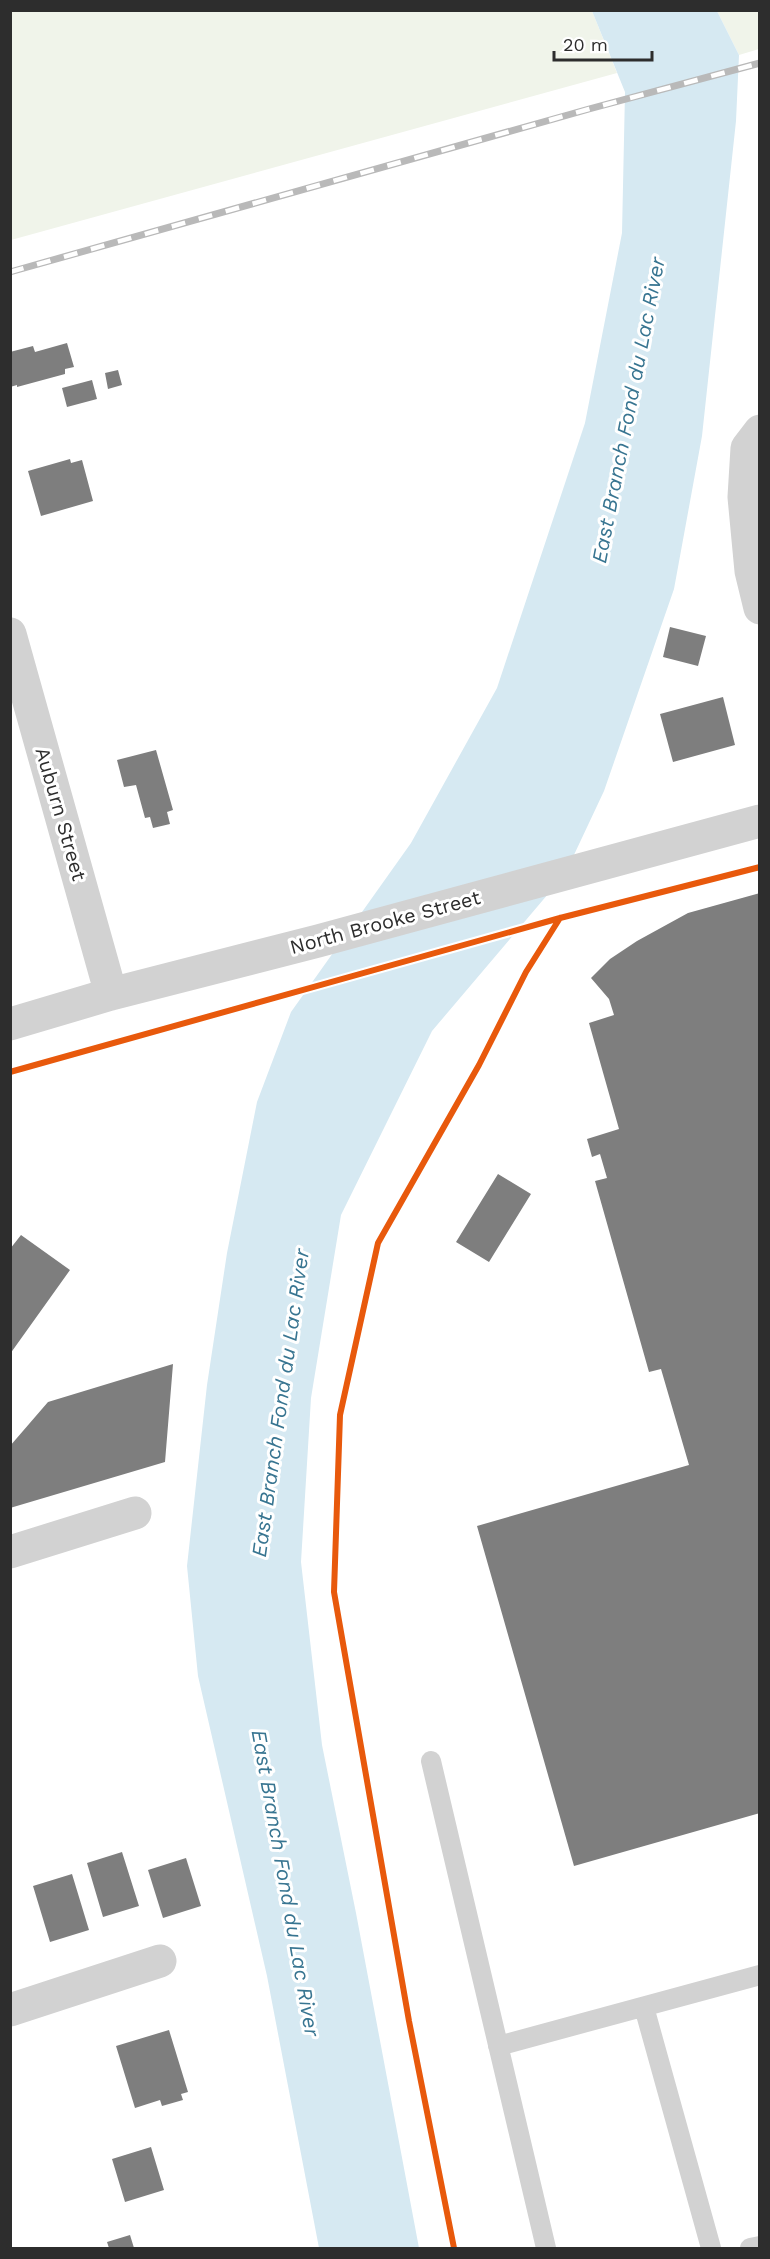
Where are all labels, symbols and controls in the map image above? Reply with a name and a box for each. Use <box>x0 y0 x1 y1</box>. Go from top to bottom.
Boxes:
scale bar <box>554 24 652 62</box>
text: 20 m <box>563 34 608 55</box>
water label: East Branch Fond du Lac River <box>586 254 670 565</box>
street label: Auburn Street <box>30 744 92 884</box>
street label: North Brooke Street <box>287 885 483 959</box>
water label: East Branch Fond du Lac River <box>246 1246 314 1559</box>
water label: East Branch Fond du Lac River <box>247 1728 325 2039</box>

